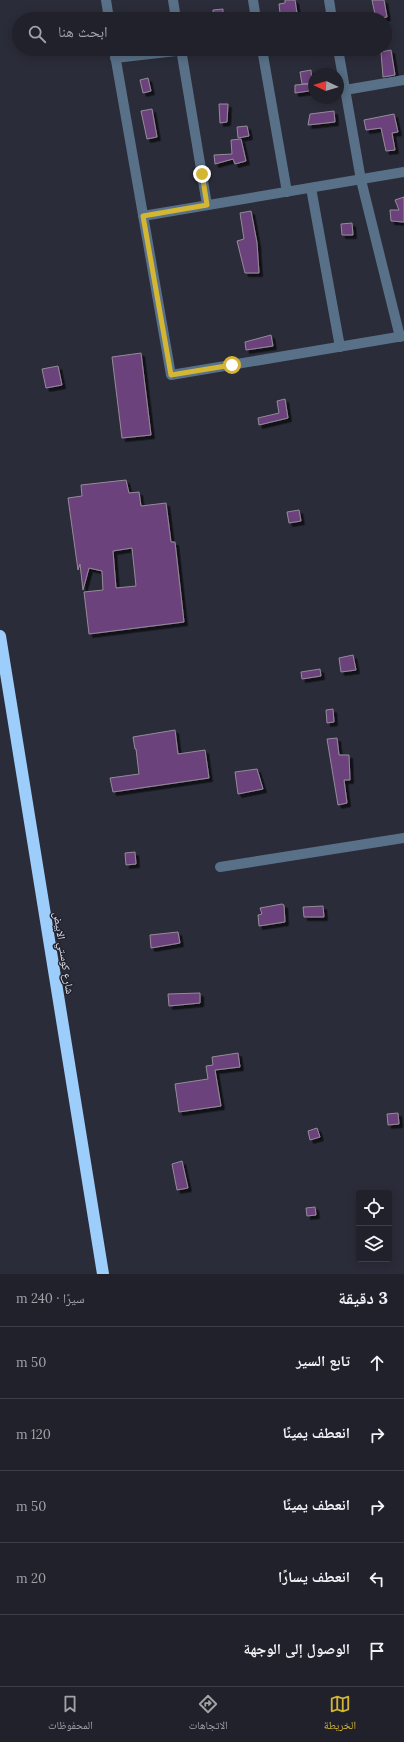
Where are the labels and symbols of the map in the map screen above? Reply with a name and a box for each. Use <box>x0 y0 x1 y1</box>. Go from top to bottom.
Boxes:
north arrow <box>308 68 344 104</box>
route end <box>193 165 211 183</box>
route start <box>223 356 241 374</box>
street label: شارع كوستي الابيض <box>49 911 77 995</box>

